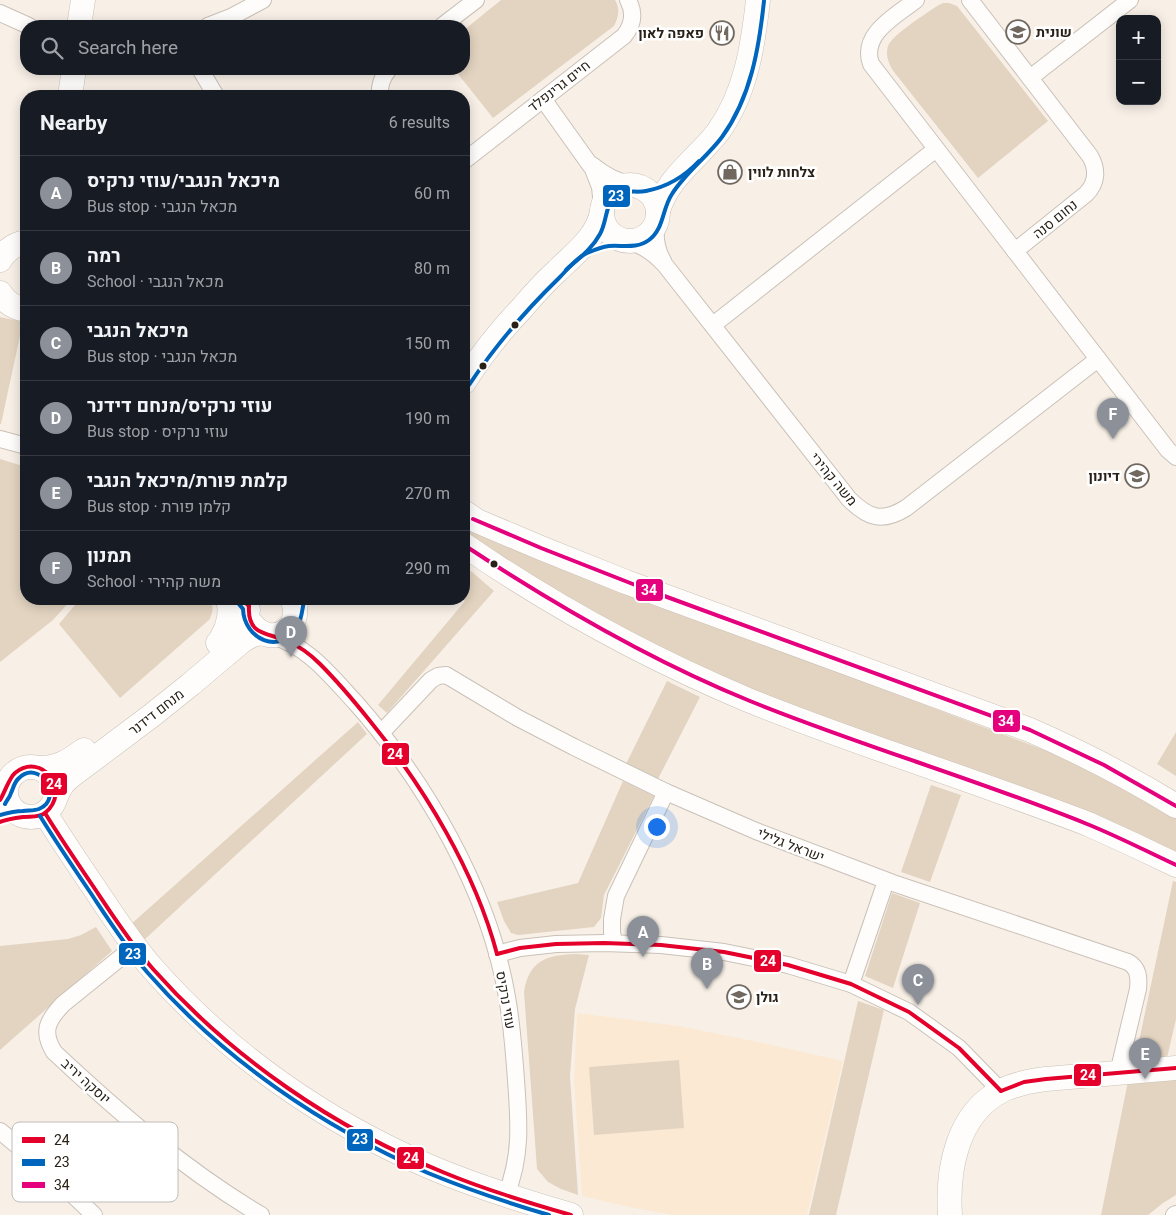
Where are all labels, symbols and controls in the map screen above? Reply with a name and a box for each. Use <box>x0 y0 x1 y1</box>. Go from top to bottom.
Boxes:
map controls <box>1116 15 1161 105</box>
button: + <box>1116 15 1161 60</box>
school or university icon: שונית <box>1005 19 1031 45</box>
search box <box>20 20 470 75</box>
restaurant icon: פאפה לאון <box>709 20 735 46</box>
place label: שונית <box>1036 24 1072 40</box>
place label: פאפה לאון <box>638 25 704 41</box>
icon: search <box>38 34 66 62</box>
text: Search here <box>78 36 178 59</box>
street label: חיים גרינפלד <box>525 57 593 115</box>
button: − <box>1116 60 1161 105</box>
text: Nearby <box>40 111 107 135</box>
text: 6 results <box>389 113 450 132</box>
shop icon: צלחות לווין <box>717 159 743 185</box>
place label: צלחות לווין <box>748 164 815 180</box>
text: מיכאל הנגבי/עוזי נרקיס <box>87 169 280 192</box>
text: A <box>51 184 61 203</box>
text: 60 m <box>414 184 450 203</box>
line badge: 23 <box>602 184 631 208</box>
text: 23 <box>608 188 624 204</box>
street label: נחום סנה <box>1030 196 1080 242</box>
text: Bus stop · מכאל הנגבי <box>87 197 237 216</box>
text: רמה <box>87 244 121 267</box>
text: B <box>51 259 61 278</box>
text: 80 m <box>414 259 450 278</box>
text: School · מכאל הנגבי <box>87 272 224 291</box>
text: מיכאל הנגבי <box>87 319 189 342</box>
unlabelled marker <box>510 320 520 330</box>
text: C <box>51 334 61 353</box>
text: 150 m <box>405 334 450 353</box>
text: Bus stop · מכאל הנגבי <box>87 347 237 366</box>
unlabelled marker <box>478 361 488 371</box>
text: עוזי נרקיס/מנחם דידנר <box>87 394 273 417</box>
pin: F <box>1097 398 1129 439</box>
text: D <box>51 409 61 428</box>
text: 190 m <box>405 409 450 428</box>
text: Bus stop · עוזי נרקיס <box>87 422 229 441</box>
street label: משה קהירי <box>807 449 861 509</box>
school or university icon: דיונון <box>1124 463 1150 489</box>
place label: דיונון <box>1088 468 1120 484</box>
text: קלמת פורת/מיכאל הנגבי <box>87 469 288 492</box>
text: E <box>52 484 61 503</box>
text: 270 m <box>405 484 450 503</box>
text: Bus stop · קלמן פורת <box>87 497 231 516</box>
text: תמנון <box>87 544 131 567</box>
text: F <box>52 559 60 578</box>
text: 290 m <box>405 559 450 578</box>
unlabelled marker <box>489 559 499 569</box>
text: School · משה קהירי <box>87 572 221 591</box>
line badge: 34 <box>635 578 664 602</box>
text: 34 <box>641 582 657 598</box>
pin: D <box>275 616 307 657</box>
street label: מנחם דידנר <box>125 686 187 738</box>
line badge: 34 <box>992 709 1021 733</box>
text: 34 <box>998 713 1014 729</box>
line badge: 24 <box>381 742 410 766</box>
text: 24 <box>387 746 403 762</box>
line badge: 24 <box>40 772 68 796</box>
text: 24 <box>46 776 62 792</box>
your location <box>644 814 670 840</box>
street label: ישראל גלילי <box>755 825 827 865</box>
pin: A <box>627 916 659 957</box>
line badge: 23 <box>118 942 147 966</box>
text: 23 <box>125 946 141 962</box>
pin: B <box>691 948 723 989</box>
line badge: 24 <box>753 949 782 973</box>
text: 24 <box>760 953 776 969</box>
pin: C <box>902 964 934 1005</box>
street label: עוזי נרקיס <box>493 970 519 1030</box>
school or university icon: גולן <box>726 984 752 1010</box>
place label: גולן <box>756 989 779 1005</box>
pin: E <box>1129 1038 1161 1079</box>
street label: יוסקה יריב <box>58 1055 114 1107</box>
line badge: 24 <box>1073 1063 1102 1087</box>
text: 24 <box>1080 1067 1096 1083</box>
legend <box>12 1122 178 1202</box>
line badge: 23 <box>346 1128 374 1152</box>
text: 23 <box>352 1131 368 1147</box>
text: 24 <box>54 1132 70 1148</box>
line badge: 24 <box>396 1146 425 1170</box>
text: 24 <box>403 1150 419 1166</box>
text: 23 <box>54 1154 70 1170</box>
text: 34 <box>54 1177 70 1193</box>

